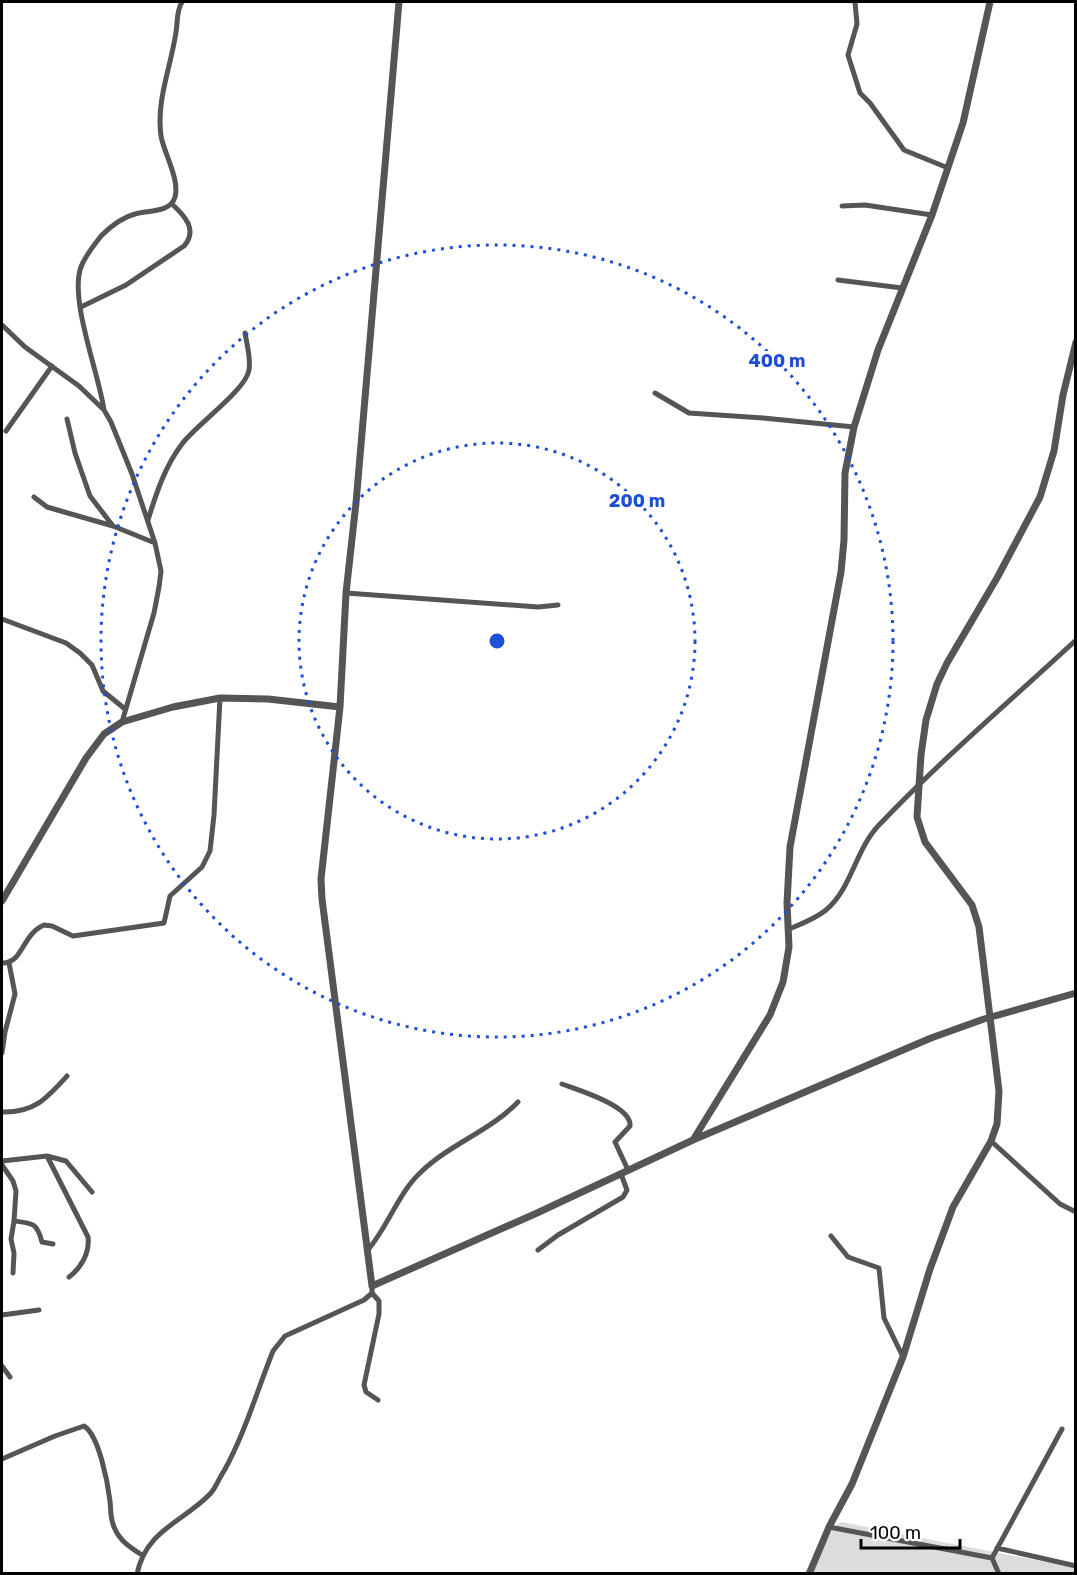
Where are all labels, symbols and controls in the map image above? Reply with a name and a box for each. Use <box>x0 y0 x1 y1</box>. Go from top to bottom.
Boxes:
text: 400 m <box>748 350 806 372</box>
text: 200 m <box>609 490 665 512</box>
centre of rings <box>487 631 507 651</box>
scale bar <box>861 1512 960 1550</box>
text: 100 m <box>870 1522 921 1544</box>

